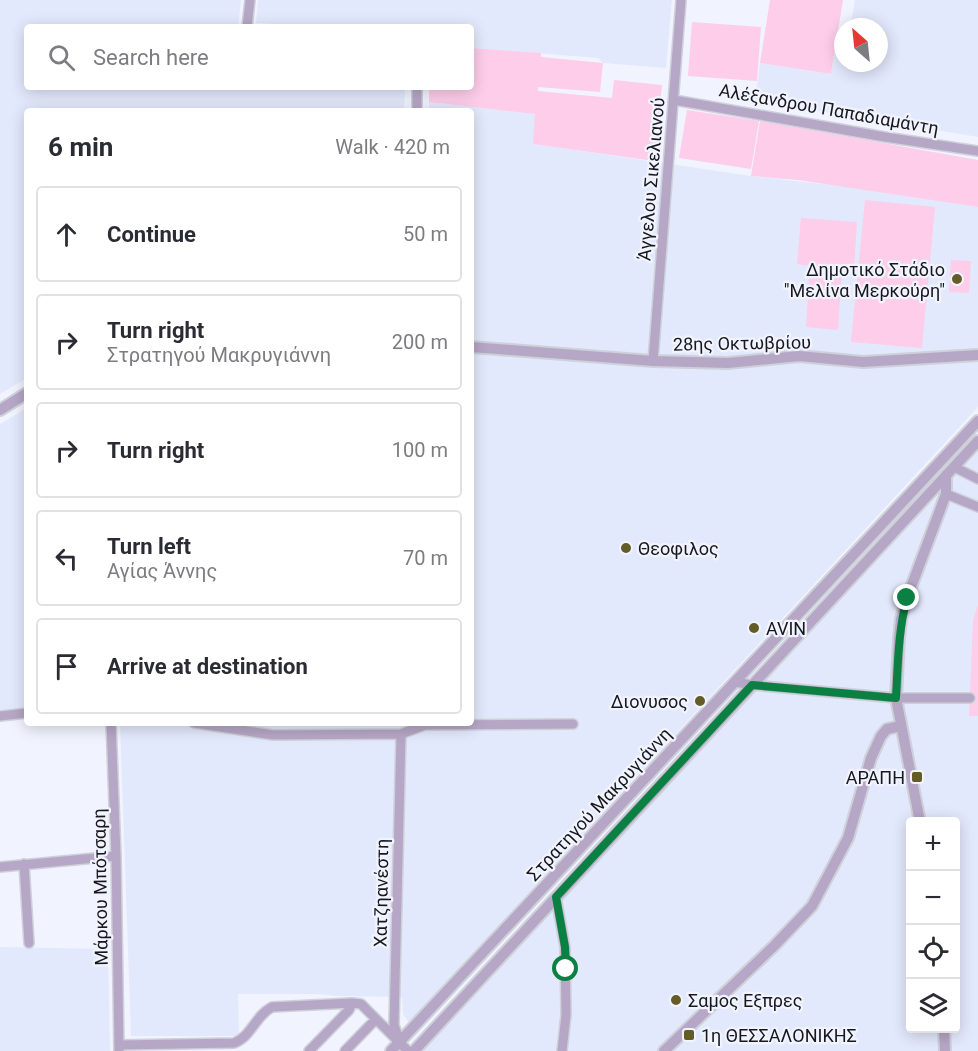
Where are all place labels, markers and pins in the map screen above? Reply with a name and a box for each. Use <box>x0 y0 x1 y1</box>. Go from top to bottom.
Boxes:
place label: Δημοτικό Στάδιο "Μελίνα Μερκούρη" <box>784 259 945 301</box>
marker: Δημοτικό Στάδιο "Μελίνα Μερκούρη" <box>950 272 964 286</box>
place label: Θεοφιλος <box>638 538 719 559</box>
marker: Θεοφιλος <box>619 541 633 555</box>
place label: AVIN <box>766 618 806 639</box>
marker: AVIN <box>747 621 761 635</box>
place label: Διονυσος <box>611 691 688 712</box>
marker: Διονυσος <box>693 694 707 708</box>
place label: ΑΡΑΠΗ <box>846 767 905 788</box>
marker: ΑΡΑΠΗ <box>910 770 924 784</box>
place label: Σαμος Εξπρες <box>688 990 802 1011</box>
marker: Σαμος Εξπρες <box>669 993 683 1007</box>
place label: 1η ΘΕΣΣΑΛΟΝΙΚΗΣ <box>701 1025 857 1046</box>
marker: 1η ΘΕΣΣΑΛΟΝΙΚΗΣ <box>682 1028 696 1042</box>

